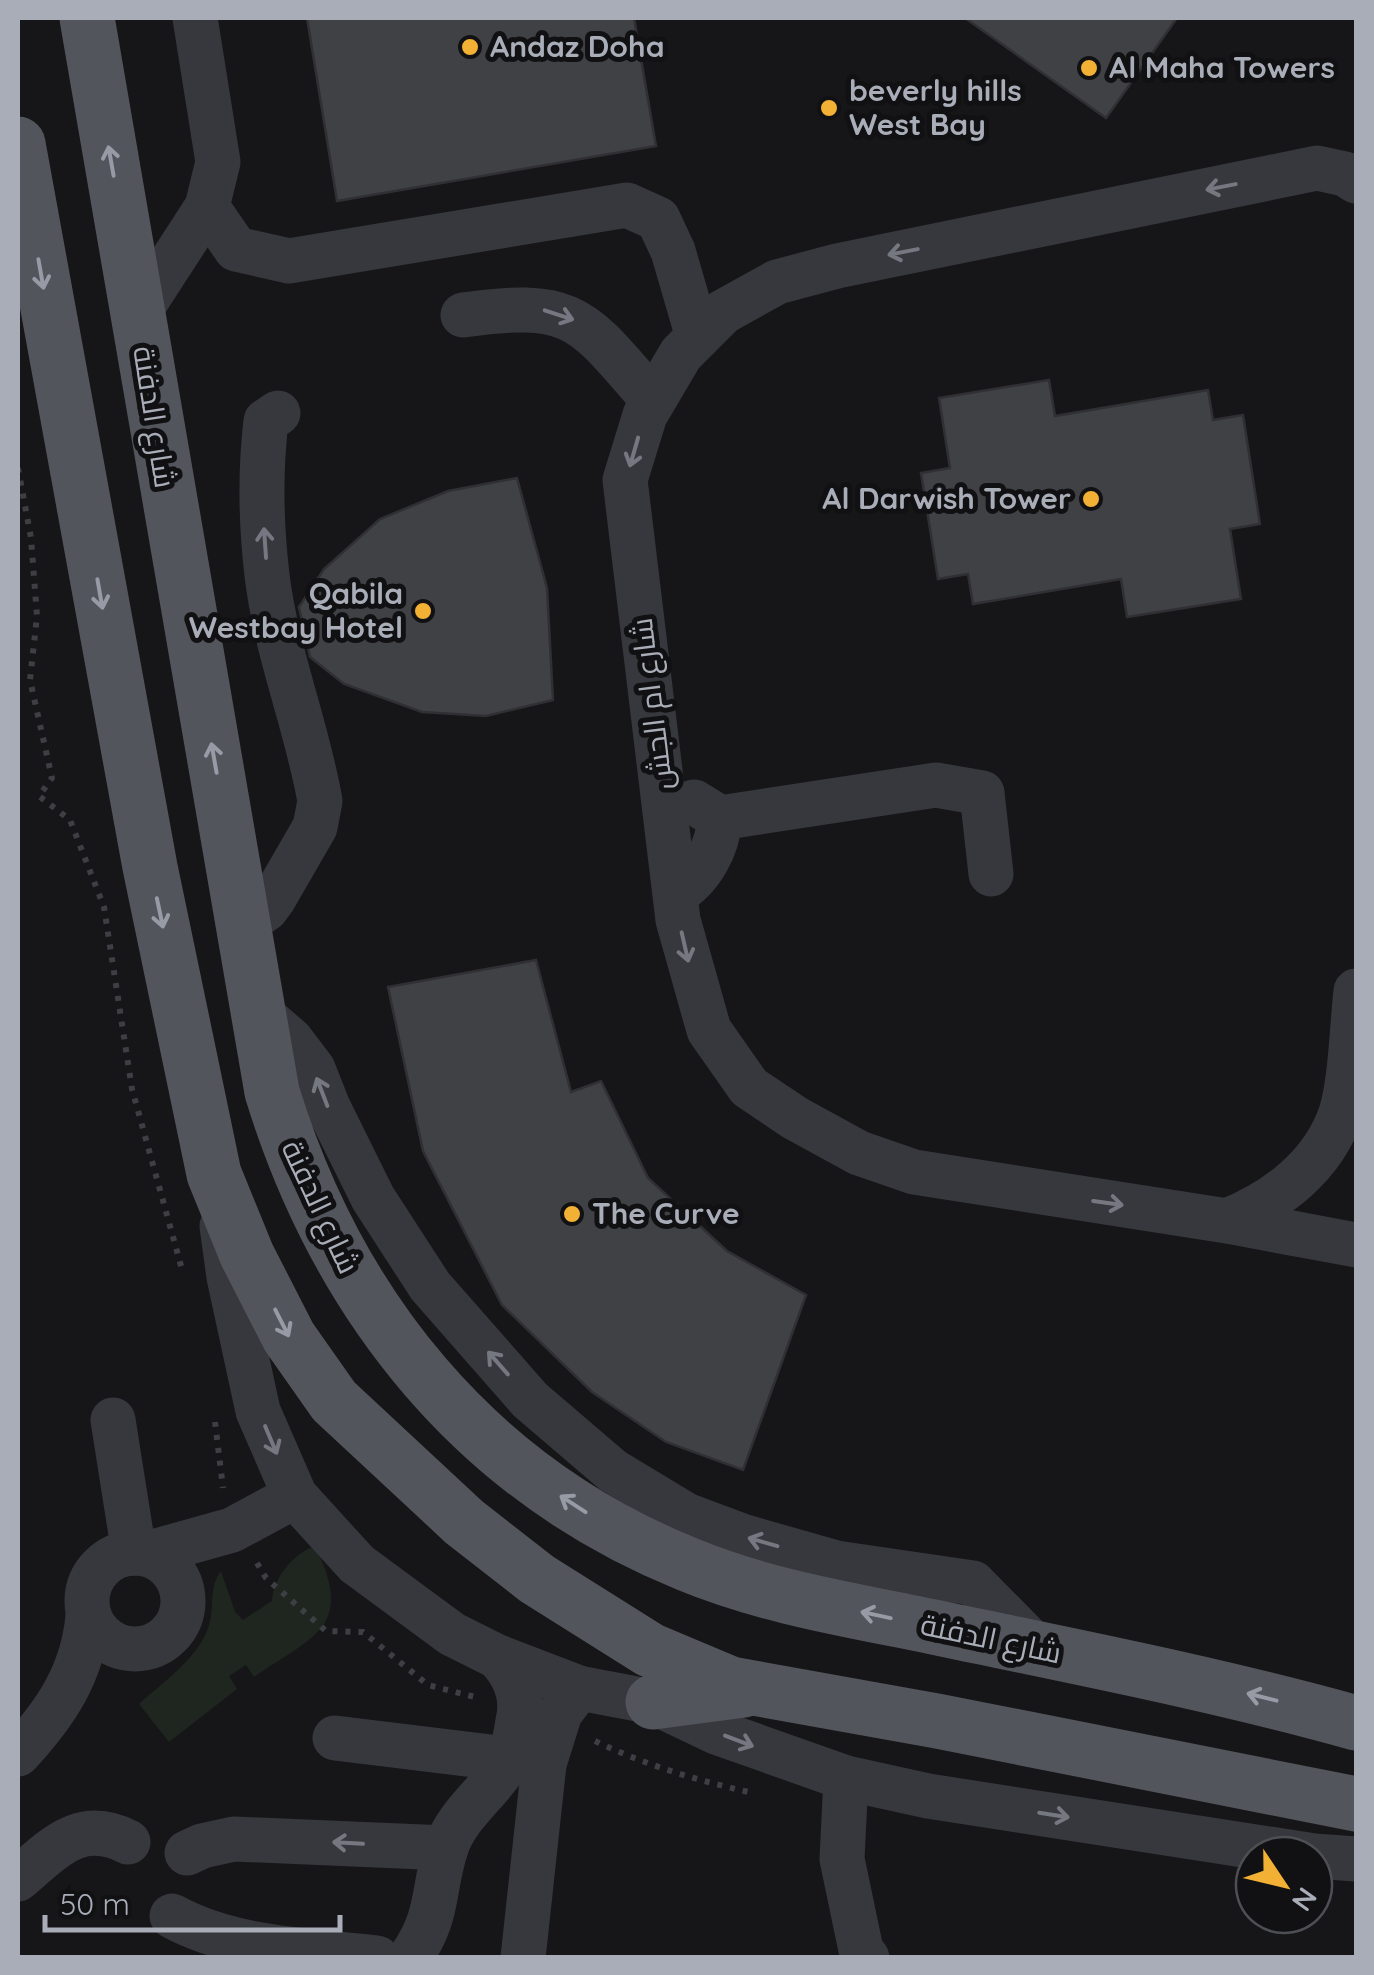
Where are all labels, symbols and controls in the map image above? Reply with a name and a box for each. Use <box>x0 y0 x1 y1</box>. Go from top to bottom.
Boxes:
place label: Andaz Doha <box>490 27 664 65</box>
marker: Andaz Doha <box>459 36 481 58</box>
place label: Al Maha Towers <box>1109 48 1335 86</box>
marker: Al Maha Towers <box>1078 57 1100 79</box>
place label: beverly hills West Bay <box>849 71 1022 143</box>
marker: beverly hills West Bay <box>818 97 840 119</box>
one-way arrow <box>102 146 120 178</box>
one-way arrow <box>1206 179 1238 198</box>
one-way arrow <box>888 244 920 263</box>
one-way arrow <box>32 257 51 290</box>
one-way arrow <box>543 307 575 325</box>
street label: شارع الدفنة <box>123 343 185 491</box>
one-way arrow <box>624 436 642 467</box>
place label: Al Darwish Tower <box>822 479 1071 517</box>
marker: Al Darwish Tower <box>1080 488 1102 510</box>
one-way arrow <box>256 528 275 560</box>
place label: Qabila Westbay Hotel <box>189 574 403 646</box>
one-way arrow <box>91 577 110 609</box>
marker: Qabila Westbay Hotel <box>412 600 434 622</box>
street label: شارع ام الجش <box>622 616 682 792</box>
one-way arrow <box>204 742 223 774</box>
one-way arrow <box>151 896 170 928</box>
one-way arrow <box>677 930 695 962</box>
one-way arrow <box>312 1077 330 1108</box>
street label: شارع الدفنة <box>272 1134 368 1280</box>
place label: The Curve <box>592 1194 740 1232</box>
one-way arrow <box>1092 1195 1124 1213</box>
marker: The Curve <box>561 1203 583 1225</box>
one-way arrow <box>273 1307 292 1337</box>
one-way arrow <box>486 1351 509 1376</box>
one-way arrow <box>263 1424 281 1455</box>
one-way arrow <box>560 1494 588 1515</box>
one-way arrow <box>747 1532 779 1550</box>
one-way arrow <box>861 1605 893 1624</box>
street label: شارع الدفنة <box>917 1605 1065 1673</box>
one-way arrow <box>1247 1687 1279 1705</box>
one-way arrow <box>723 1733 754 1751</box>
one-way arrow <box>1038 1807 1070 1825</box>
one-way arrow <box>333 1833 365 1852</box>
north arrow <box>1234 1835 1334 1935</box>
scale bar <box>45 1870 340 1932</box>
text: N <box>1285 1881 1325 1918</box>
text: 50 m <box>60 1885 130 1923</box>

